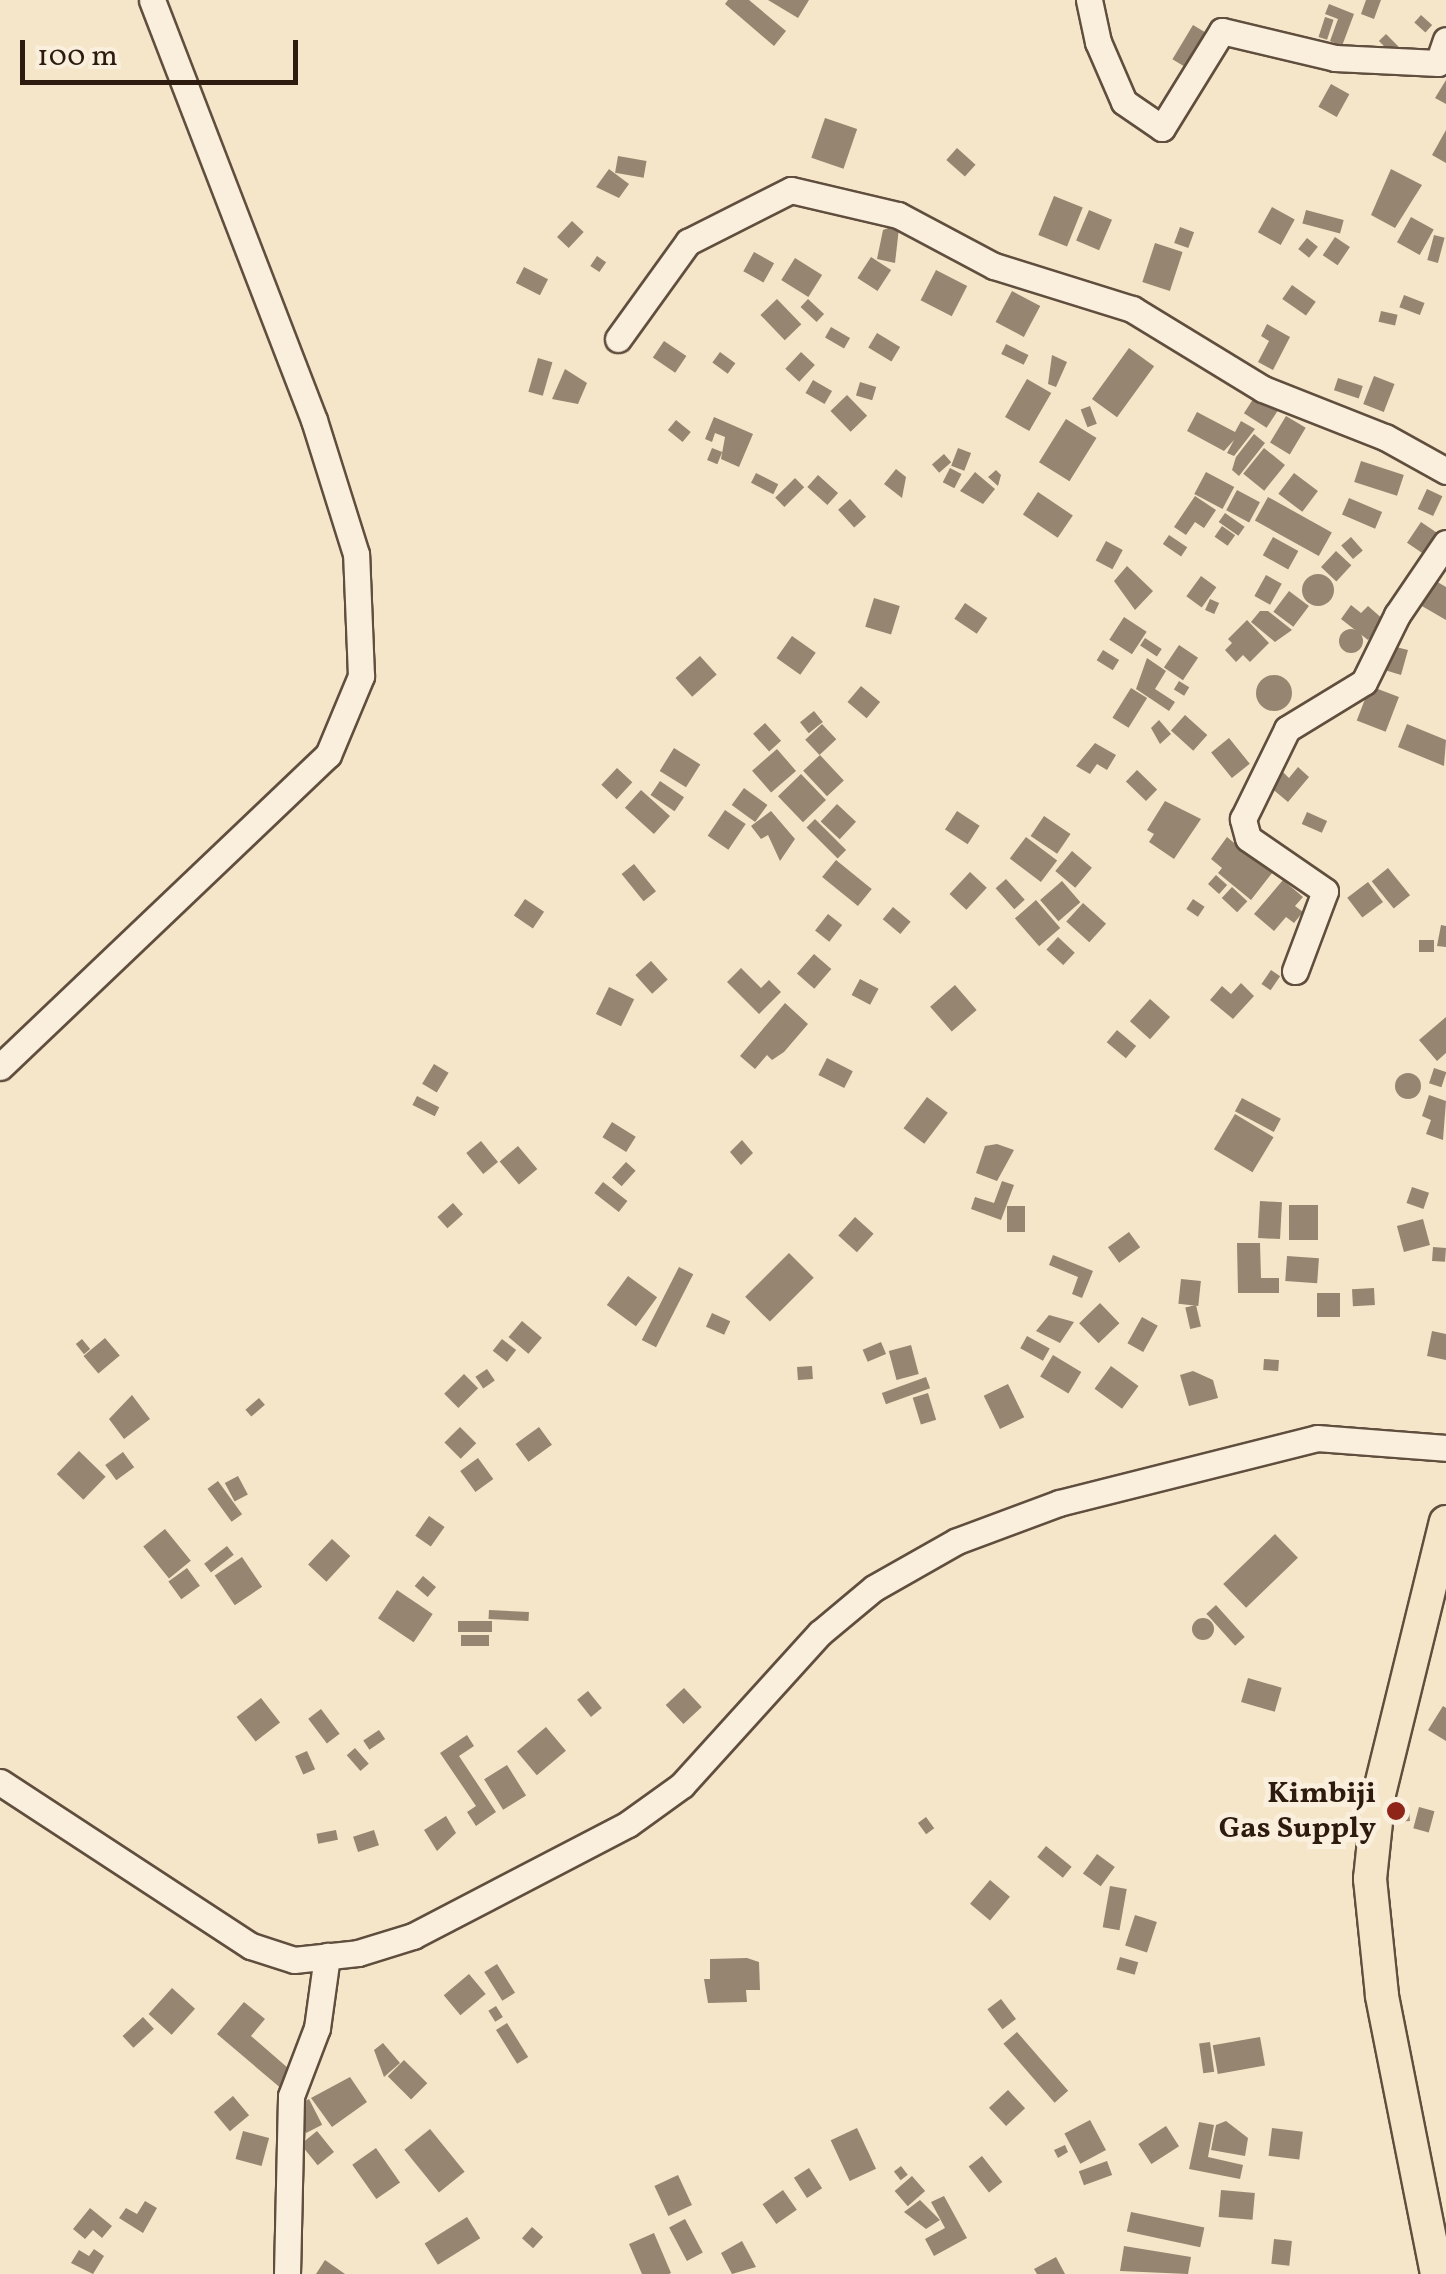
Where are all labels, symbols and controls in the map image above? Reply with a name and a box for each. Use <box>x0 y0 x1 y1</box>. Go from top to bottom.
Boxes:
scale bar <box>25 20 302 82</box>
text: 100 m <box>37 36 118 78</box>
place label: Kimbiji Gas Supply <box>1219 1776 1376 1846</box>
marker: Kimbiji Gas Supply <box>1385 1800 1407 1822</box>

